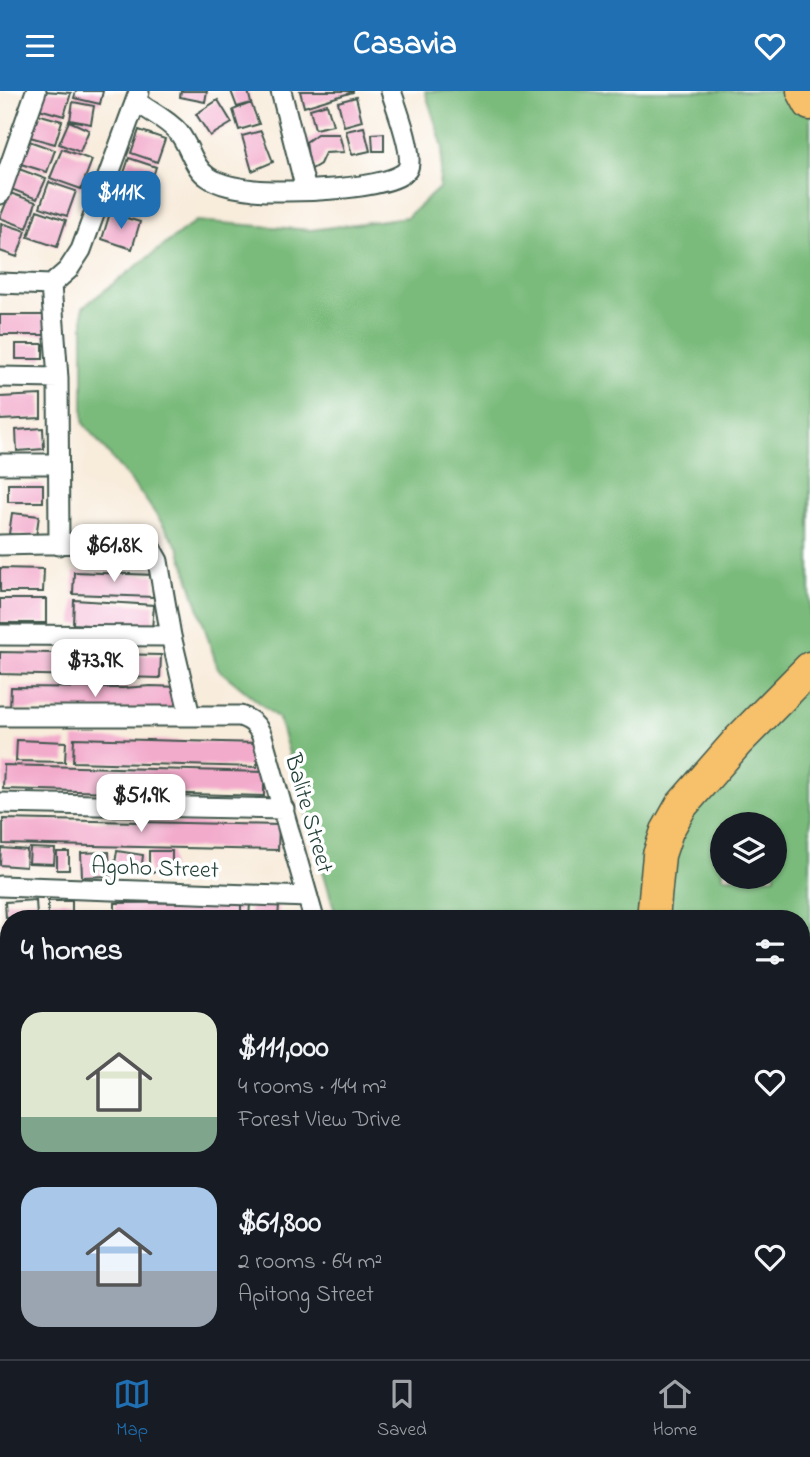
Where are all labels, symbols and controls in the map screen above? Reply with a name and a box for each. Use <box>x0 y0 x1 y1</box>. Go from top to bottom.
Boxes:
text: Casavia <box>353 22 457 69</box>
icon: menu <box>21 27 59 65</box>
icon: heart <box>751 27 789 65</box>
pin: $111K <box>72 171 170 231</box>
text: $111K <box>97 177 145 210</box>
pin: $61.8K <box>57 525 171 584</box>
text: $61.8K <box>86 530 142 563</box>
pin: $73.9K <box>38 639 152 699</box>
text: $73.9K <box>67 645 123 678</box>
street label: Balite Street <box>274 749 341 878</box>
pin: $51.9K <box>84 775 198 834</box>
text: $51.9K <box>112 780 170 813</box>
map controls <box>710 812 787 889</box>
button: layers <box>710 812 787 889</box>
street label: Agoho Street <box>90 850 219 889</box>
text: 4 homes <box>21 930 123 974</box>
icon: filters <box>751 933 789 971</box>
text: $111,000 <box>238 1027 329 1071</box>
icon: home <box>77 1040 161 1124</box>
icon: heart <box>751 1063 789 1101</box>
text: 4 rooms · 144 m² <box>238 1071 387 1104</box>
text: Forest View Drive <box>238 1104 401 1137</box>
text: $61,800 <box>238 1202 321 1246</box>
icon: home <box>77 1215 161 1299</box>
icon: heart <box>751 1238 789 1276</box>
text: 2 rooms · 64 m² <box>238 1246 382 1279</box>
text: Apitong Street <box>238 1279 374 1312</box>
tab: Map <box>113 1375 151 1444</box>
tab: Saved <box>377 1375 427 1444</box>
tab: Home <box>653 1375 697 1444</box>

